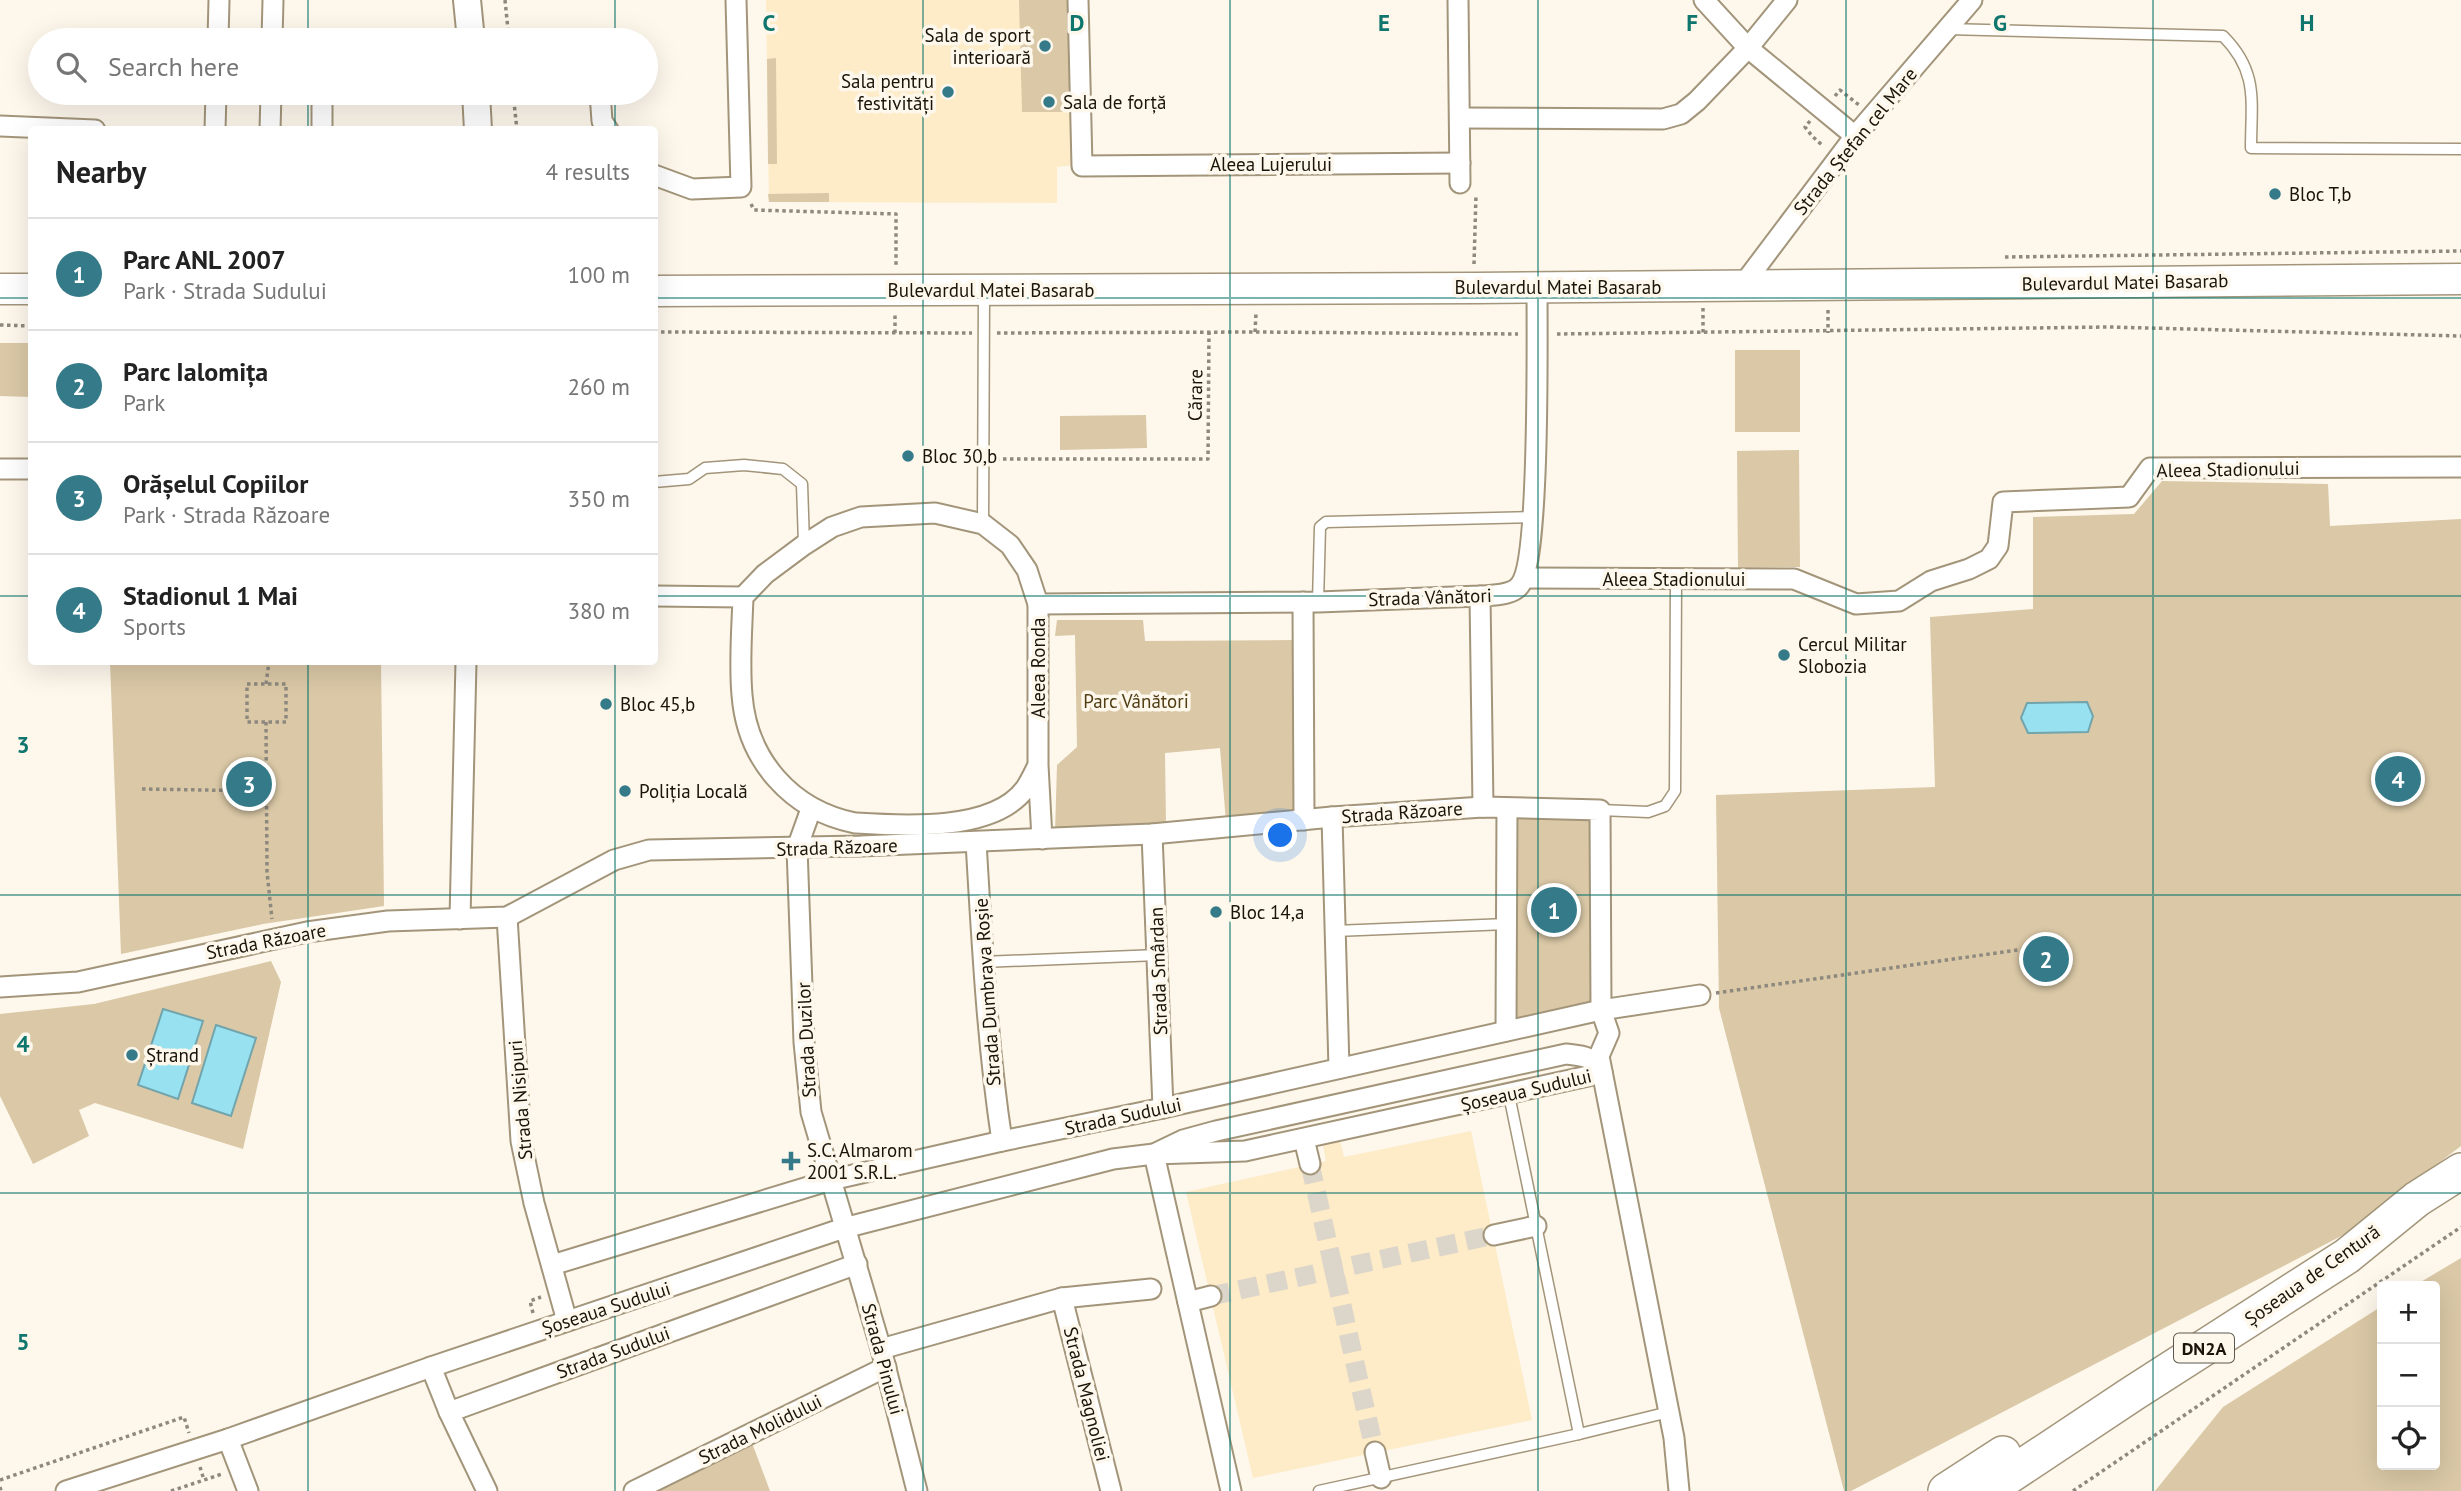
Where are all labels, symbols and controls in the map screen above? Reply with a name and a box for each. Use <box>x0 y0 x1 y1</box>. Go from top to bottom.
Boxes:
text: C <box>763 8 776 37</box>
text: D <box>1070 8 1084 37</box>
text: E <box>1378 8 1390 37</box>
text: F <box>1686 8 1698 37</box>
text: G <box>1993 8 2007 37</box>
text: H <box>2300 8 2314 37</box>
place label: Sala de sport interioară <box>925 23 1032 69</box>
search box <box>28 28 658 105</box>
marker: Sala de sport interioară <box>1037 38 1053 54</box>
icon: search <box>52 48 90 86</box>
text: Search here <box>108 50 239 83</box>
street label: Strada Ștefan cel Mare <box>1788 62 1922 220</box>
place label: Sala pentru festivități <box>841 69 934 115</box>
marker: Sala pentru festivități <box>940 84 956 100</box>
place label: Sala de forță <box>1063 90 1166 114</box>
marker: Sala de forță <box>1041 94 1057 110</box>
text: Nearby <box>56 152 146 191</box>
street label: Aleea Lujerului <box>1210 152 1332 176</box>
text: 4 results <box>546 157 630 186</box>
place label: Bloc T,b <box>2289 182 2352 206</box>
marker: Bloc T,b <box>2267 186 2283 202</box>
text: Parc ANL 2007 <box>123 243 286 276</box>
text: 1 <box>72 260 86 289</box>
text: 100 m <box>568 260 630 289</box>
street label: Bulevardul Matei Basarab <box>2021 268 2229 296</box>
street label: Bulevardul Matei Basarab <box>1455 275 1661 299</box>
text: Park · Strada Sudului <box>123 276 327 305</box>
street label: Bulevardul Matei Basarab <box>888 278 1094 302</box>
text: Parc Ialomița <box>123 355 268 388</box>
street label: Cărare <box>1183 369 1207 421</box>
text: 2 <box>72 372 86 401</box>
text: 260 m <box>568 372 630 401</box>
text: Park <box>123 388 165 417</box>
place label: Bloc 30,b <box>922 444 997 468</box>
marker: Bloc 30,b <box>900 448 916 464</box>
street label: Aleea Stadionului <box>2156 456 2300 482</box>
text: Orășelul Copiilor <box>123 467 308 500</box>
text: 3 <box>72 484 86 513</box>
text: 350 m <box>568 484 630 513</box>
text: Park · Strada Răzoare <box>123 500 330 529</box>
street label: Aleea Stadionului <box>1602 567 1746 591</box>
text: Stadionul 1 Mai <box>123 579 298 612</box>
street label: Strada Vânători <box>1368 583 1492 611</box>
text: 4 <box>72 596 86 625</box>
text: 380 m <box>568 596 630 625</box>
text: Sports <box>123 612 186 641</box>
street label: Aleea Ronda <box>1026 618 1050 718</box>
place label: Cercul Militar Slobozia <box>1798 632 1907 678</box>
marker: Cercul Militar Slobozia <box>1776 647 1792 663</box>
park label: Parc Vânători <box>1083 689 1189 713</box>
place label: Bloc 45,b <box>620 692 695 716</box>
marker: Bloc 45,b <box>598 696 614 712</box>
text: 3 <box>16 730 30 759</box>
pin: 4 <box>2375 753 2421 805</box>
pin: 3 <box>226 758 272 810</box>
place label: Poliția Locală <box>639 779 748 803</box>
marker: Poliția Locală <box>617 783 633 799</box>
street label: Strada Răzoare <box>1341 796 1463 828</box>
your location <box>1263 818 1297 852</box>
street label: Strada Răzoare <box>776 833 898 861</box>
pin: 1 <box>1531 884 1577 936</box>
street label: Strada Dumbrava Roșie <box>968 897 1006 1087</box>
place label: Bloc 14,a <box>1230 900 1304 924</box>
marker: Bloc 14,a <box>1208 904 1224 920</box>
street label: Strada Smârdan <box>1144 906 1172 1036</box>
street label: Strada Răzoare <box>204 918 328 964</box>
pin: 2 <box>2023 933 2069 985</box>
street label: Strada Duzilor <box>791 981 821 1098</box>
text: 4 <box>16 1029 30 1058</box>
street label: Strada Nisipuri <box>503 1039 537 1161</box>
place label: Ștrand <box>146 1043 199 1067</box>
marker: Ștrand <box>124 1047 140 1063</box>
street label: Șoseaua Sudului <box>1458 1063 1594 1117</box>
street label: Strada Sudului <box>1062 1092 1184 1140</box>
place label: S.C. Almarom 2001 S.R.L. <box>807 1138 913 1184</box>
marker: S.C. Almarom 2001 S.R.L. <box>781 1151 801 1171</box>
street label: Șoseaua de Centură <box>2240 1219 2384 1331</box>
street label: Șoseaua Sudului <box>539 1276 673 1340</box>
map controls <box>2377 1281 2440 1470</box>
button: + <box>2377 1281 2440 1344</box>
street label: Strada Pinului <box>857 1301 909 1417</box>
street label: Strada Sudului <box>553 1320 673 1384</box>
street label: Strada Magnoliei <box>1059 1324 1115 1464</box>
text: 5 <box>16 1327 30 1356</box>
road number: DN2A <box>2174 1334 2234 1363</box>
button: − <box>2377 1344 2440 1407</box>
street label: Strada Molidului <box>694 1389 826 1469</box>
button: locate <box>2377 1407 2440 1470</box>

